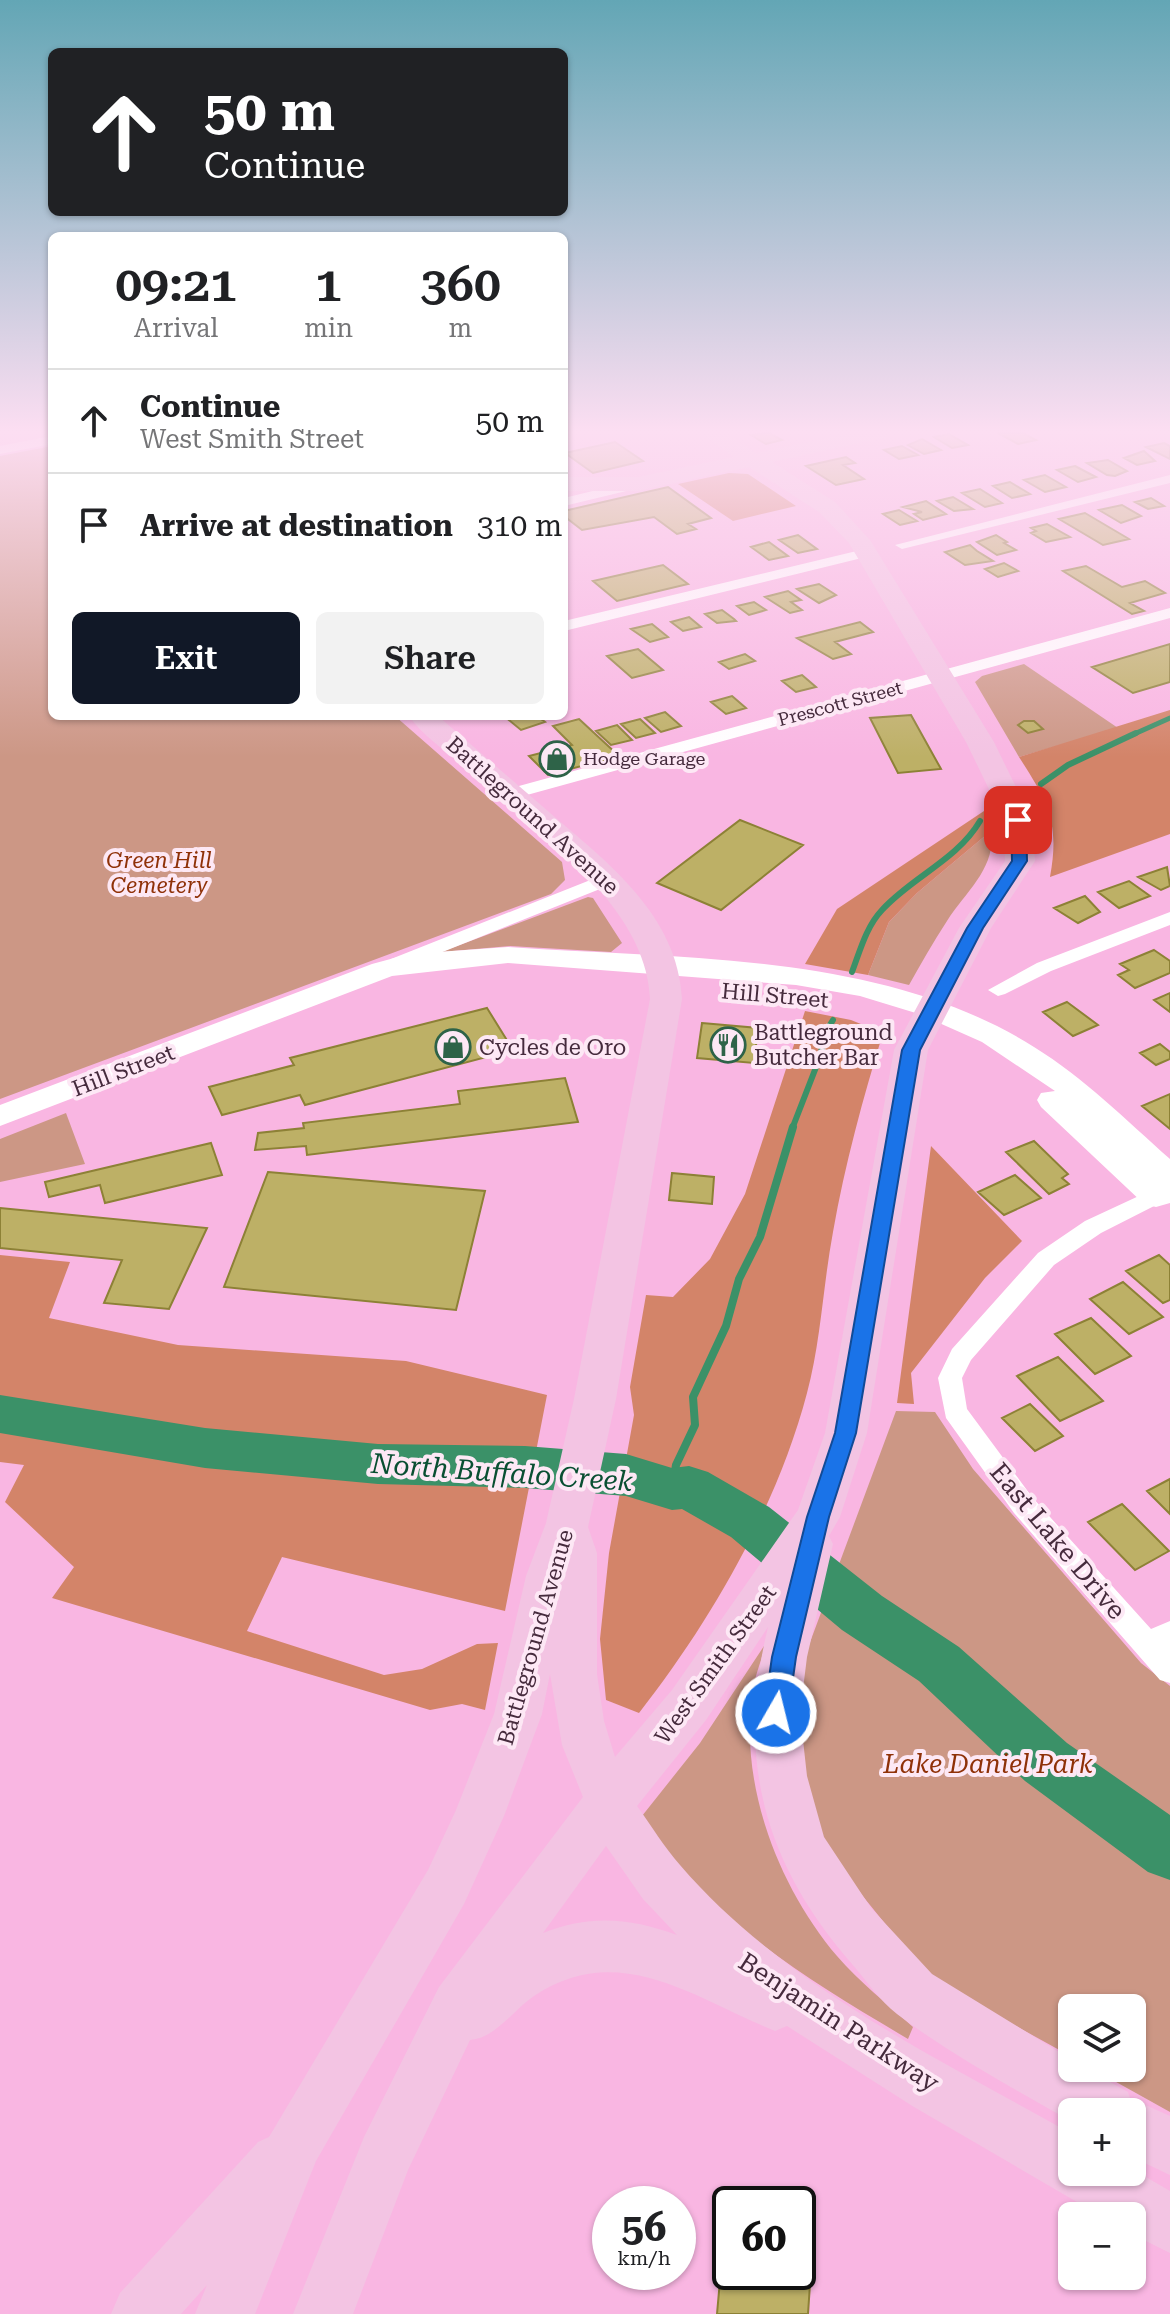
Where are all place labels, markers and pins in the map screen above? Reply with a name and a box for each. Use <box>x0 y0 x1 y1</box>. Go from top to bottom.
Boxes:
shop icon: Hodge Garage <box>538 740 576 778</box>
place label: Hodge Garage <box>583 748 705 769</box>
pin <box>984 786 1052 854</box>
place label: Battleground Butcher Bar <box>754 1020 893 1070</box>
restaurant icon: Battleground Butcher Bar <box>709 1026 747 1064</box>
shop icon: Cycles de Oro <box>434 1028 472 1066</box>
place label: Cycles de Oro <box>479 1035 626 1060</box>

